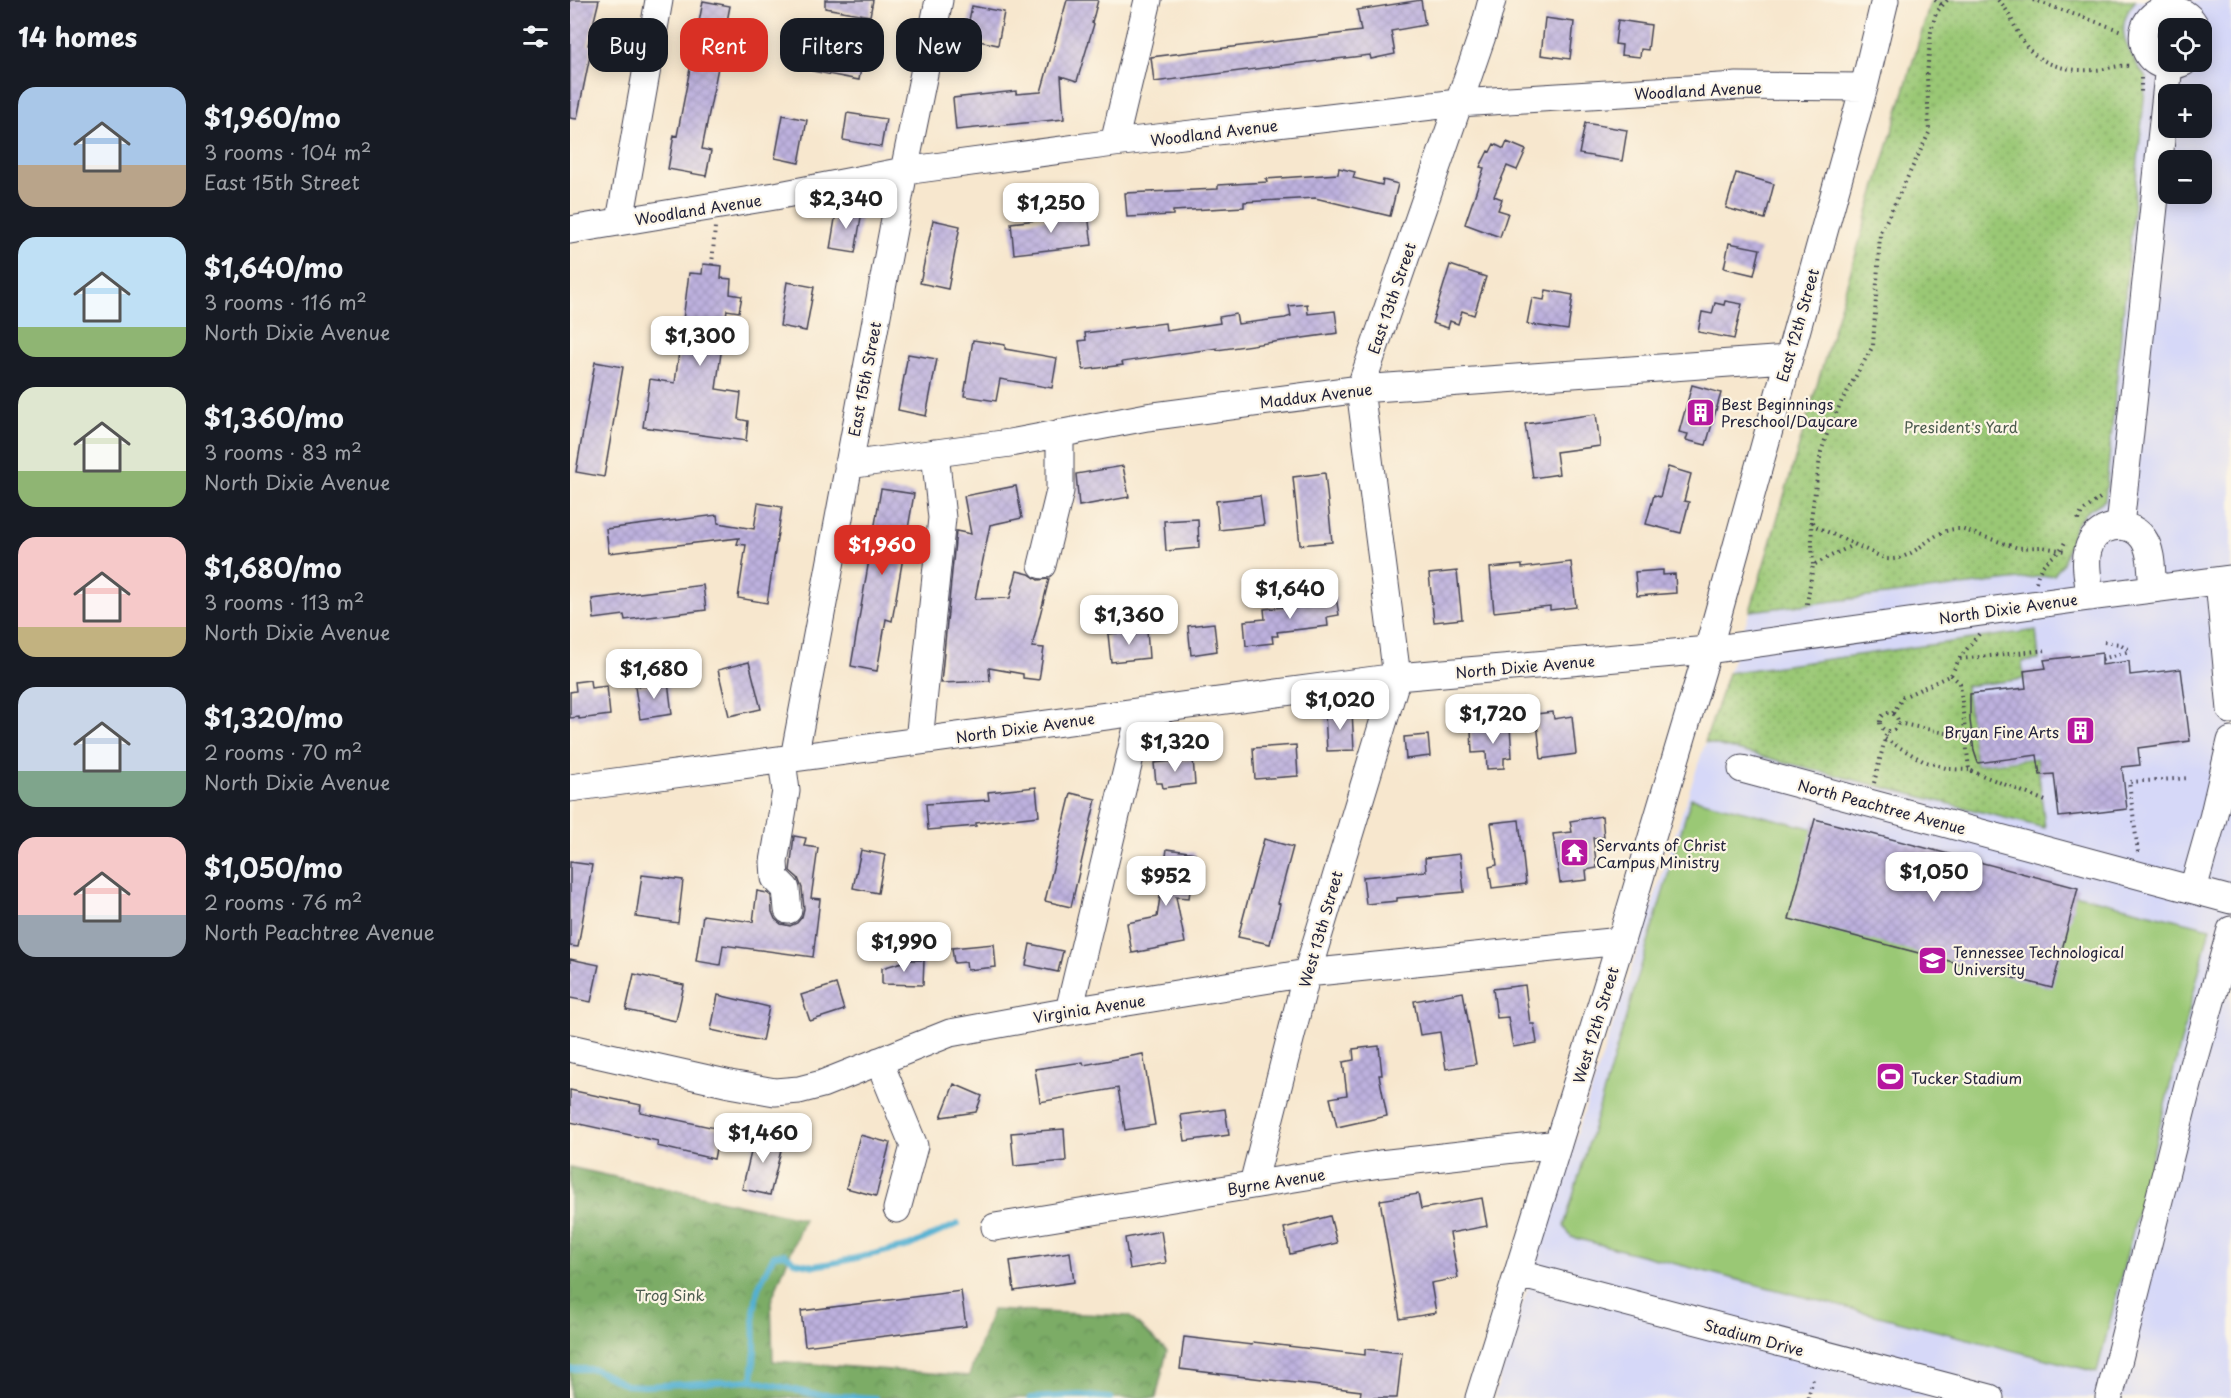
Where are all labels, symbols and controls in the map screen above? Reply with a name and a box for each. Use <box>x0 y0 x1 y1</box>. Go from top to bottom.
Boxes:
text: 14 homes <box>18 17 137 56</box>
chip: Buy <box>588 18 668 72</box>
chip: Rent <box>680 18 768 72</box>
chip: Filters <box>780 18 884 72</box>
chip: New <box>896 18 982 72</box>
map controls <box>2158 18 2212 204</box>
button: locate <box>2158 18 2212 72</box>
icon: filters <box>519 20 552 53</box>
street label: Woodland Avenue <box>1634 75 1762 105</box>
button: + <box>2158 84 2212 138</box>
text: $1,960/mo <box>204 98 341 137</box>
icon: home <box>66 111 138 183</box>
street label: Woodland Avenue <box>1149 113 1279 151</box>
text: 3 rooms · 104 m² <box>204 137 371 167</box>
button: − <box>2158 150 2212 204</box>
text: East 15th Street <box>204 167 360 197</box>
pin: $2,340 <box>797 179 895 230</box>
text: $2,340 <box>809 183 883 213</box>
pin: $1,250 <box>1002 183 1100 234</box>
text: $1,250 <box>1017 187 1085 217</box>
street label: Woodland Avenue <box>633 188 763 230</box>
street label: East 13th Street <box>1361 239 1421 357</box>
text: $1,640/mo <box>204 248 343 287</box>
icon: home <box>66 261 138 333</box>
street label: East 12th Street <box>1770 266 1824 384</box>
text: 3 rooms · 116 m² <box>204 287 367 317</box>
pin: $1,300 <box>651 316 749 367</box>
text: North Dixie Avenue <box>204 317 390 347</box>
street label: East 15th Street <box>842 319 886 439</box>
text: $1,300 <box>665 320 735 350</box>
street label: Maddux Avenue <box>1258 377 1374 413</box>
place label: Best Beginnings Preschool/Daycare <box>1721 392 1858 432</box>
building icon: Best Beginnings Preschool/Daycare <box>1684 396 1716 428</box>
text: $1,360/mo <box>204 398 344 437</box>
icon: home <box>66 411 138 483</box>
park label: President's Yard <box>1904 415 2018 438</box>
text: 3 rooms · 83 m² <box>204 437 362 467</box>
text: North Dixie Avenue <box>204 467 390 497</box>
pin: $1,960 <box>833 525 931 576</box>
text: $1,960 <box>848 529 916 559</box>
text: $1,680/mo <box>204 548 342 587</box>
icon: home <box>66 561 138 633</box>
pin: $1,640 <box>1241 569 1339 620</box>
text: $1,640 <box>1255 573 1325 603</box>
text: 3 rooms · 113 m² <box>204 587 364 617</box>
street label: North Dixie Avenue <box>1937 587 2079 629</box>
pin: $1,360 <box>1080 595 1178 646</box>
text: $1,360 <box>1094 599 1164 629</box>
text: North Dixie Avenue <box>204 617 390 647</box>
street label: North Dixie Avenue <box>1454 648 1596 684</box>
pin: $1,680 <box>605 649 703 700</box>
text: $1,680 <box>620 653 688 683</box>
pin: $1,020 <box>1291 680 1389 731</box>
text: $1,020 <box>1305 684 1375 714</box>
pin: $1,720 <box>1444 694 1542 745</box>
text: $1,320/mo <box>204 698 343 737</box>
text: $1,720 <box>1459 698 1527 728</box>
street label: North Dixie Avenue <box>954 706 1096 748</box>
icon: home <box>66 711 138 783</box>
building icon: Bryan Fine Arts <box>2064 715 2096 747</box>
place label: Bryan Fine Arts <box>1944 720 2059 743</box>
pin: $1,320 <box>1126 722 1224 773</box>
text: $1,320 <box>1140 726 1210 756</box>
text: 2 rooms · 70 m² <box>204 737 362 767</box>
text: North Dixie Avenue <box>204 767 390 797</box>
street label: North Peachtree Avenue <box>1795 773 1969 839</box>
place label: Servants of Christ Campus Ministry <box>1596 833 1726 873</box>
temple icon: Servants of Christ Campus Ministry <box>1559 837 1591 869</box>
text: $1,050/mo <box>204 848 343 887</box>
pin: $1,050 <box>1885 852 1983 903</box>
pin: $952 <box>1130 856 1202 907</box>
text: $1,050 <box>1899 856 1969 886</box>
text: $952 <box>1141 860 1191 890</box>
icon: home <box>66 861 138 933</box>
street label: West 13th Street <box>1292 868 1348 990</box>
text: 2 rooms · 76 m² <box>204 887 362 917</box>
text: North Peachtree Avenue <box>204 917 435 947</box>
pin: $1,990 <box>855 922 953 973</box>
text: $1,990 <box>871 926 937 956</box>
place label: Tennessee Technological University <box>1953 940 2124 980</box>
school or university icon: Tennessee Technological University <box>1916 944 1948 976</box>
street label: West 12th Street <box>1566 964 1624 1086</box>
street label: Virginia Avenue <box>1032 988 1146 1028</box>
sports icon: Tucker Stadium <box>1874 1061 1906 1093</box>
place label: Tucker Stadium <box>1911 1066 2022 1089</box>
pin: $1,460 <box>714 1113 812 1164</box>
text: $1,460 <box>728 1117 798 1147</box>
street label: Byrne Avenue <box>1225 1162 1327 1200</box>
park label: Trog Sink <box>635 1283 705 1306</box>
street label: Stadium Drive <box>1701 1313 1807 1361</box>

